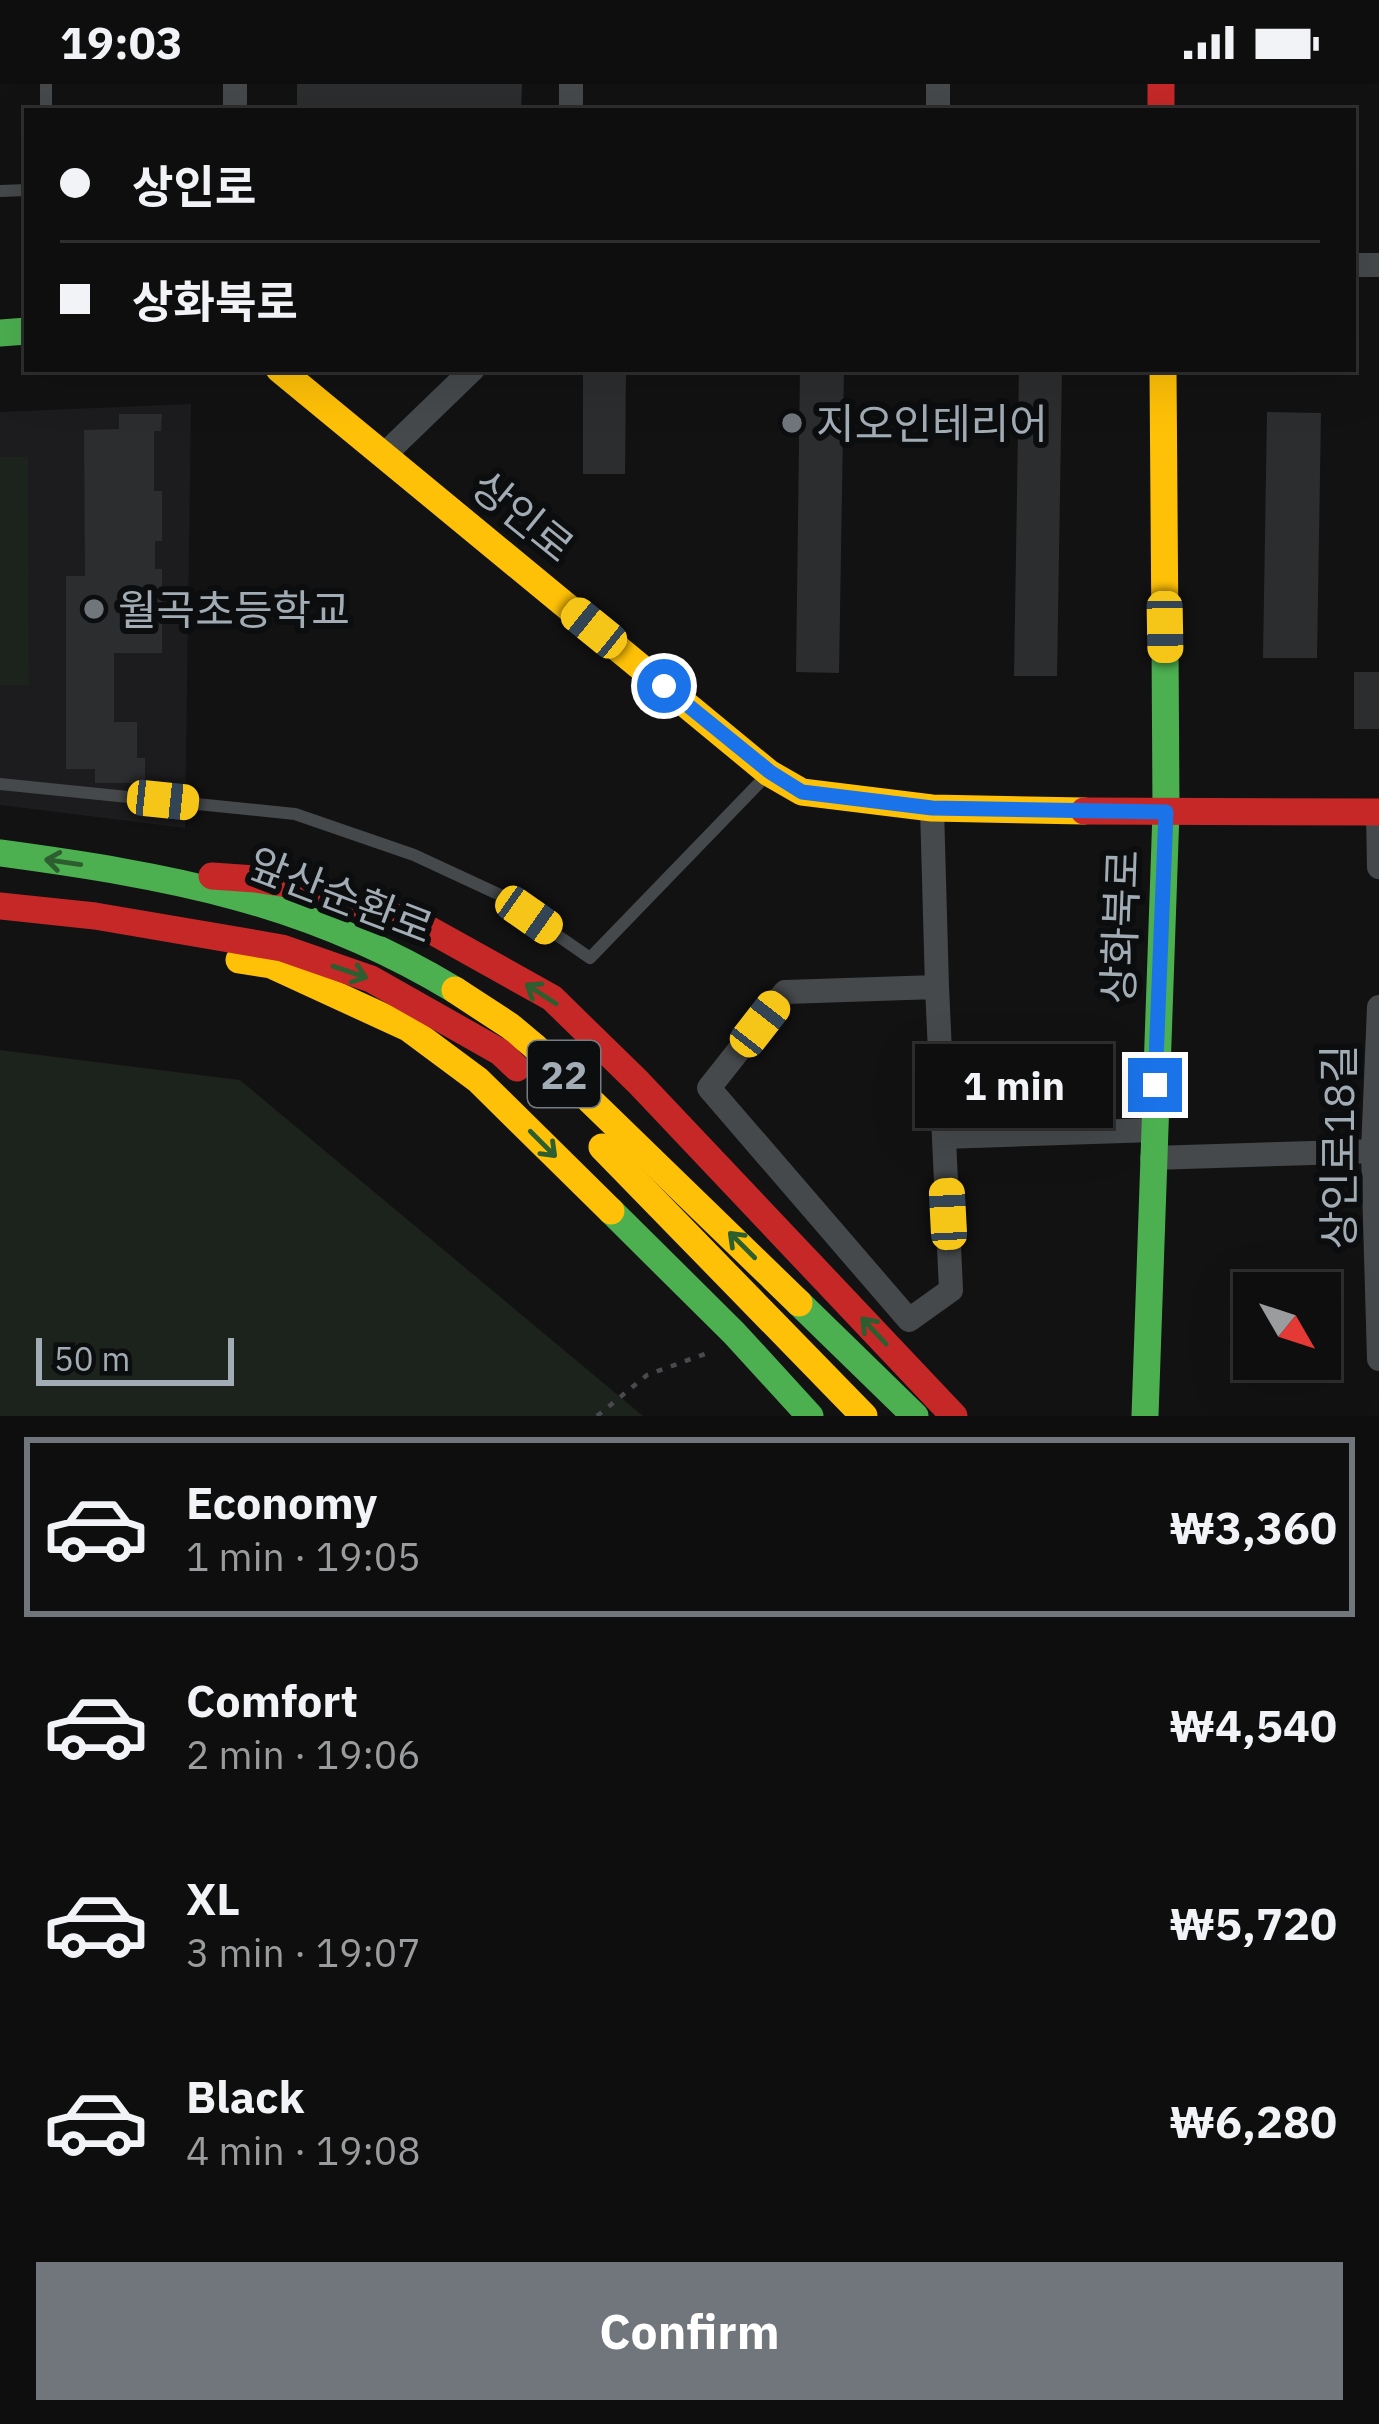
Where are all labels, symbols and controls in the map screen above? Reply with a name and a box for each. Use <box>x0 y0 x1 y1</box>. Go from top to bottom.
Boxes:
text: 19:03 <box>60 13 183 71</box>
text: 상인로 <box>132 157 256 215</box>
text: 상화북로 <box>132 272 298 330</box>
place label: 지오인테리어 <box>816 396 1048 451</box>
marker: 지오인테리어 <box>779 410 805 436</box>
street label: 상인로 <box>461 458 585 574</box>
place label: 월곡초등학교 <box>118 582 350 637</box>
car <box>555 591 633 665</box>
car <box>1146 591 1184 663</box>
marker: 월곡초등학교 <box>81 596 107 622</box>
route start <box>637 659 691 713</box>
car <box>125 778 201 822</box>
street label: 앞산순환로 <box>241 835 441 955</box>
street label: 상화북로 <box>1090 849 1150 1005</box>
one-way arrow <box>44 850 83 873</box>
car <box>489 880 569 950</box>
one-way arrow <box>331 963 368 984</box>
one-way arrow <box>525 982 559 1006</box>
car <box>724 985 796 1063</box>
road number: 22 <box>528 1041 600 1107</box>
callout: 1 min <box>915 1043 1113 1127</box>
street label: 상인로18길 <box>1311 1045 1366 1249</box>
route end <box>1128 1058 1182 1112</box>
text: 1 min <box>963 1060 1065 1111</box>
one-way arrow <box>528 1130 557 1158</box>
car <box>928 1177 968 1251</box>
one-way arrow <box>728 1231 757 1260</box>
north arrow <box>1233 1272 1341 1380</box>
map controls <box>1233 1272 1341 1380</box>
one-way arrow <box>860 1317 888 1346</box>
scale bar <box>36 1332 234 1385</box>
text: 50 m <box>54 1337 130 1380</box>
icon: car <box>42 1473 150 1581</box>
text: Economy <box>186 1473 377 1531</box>
text: ₩3,360 <box>1169 1498 1337 1556</box>
text: 1 min · 19:05 <box>186 1531 421 1582</box>
icon: car <box>42 1671 150 1779</box>
text: Comfort <box>186 1671 358 1729</box>
text: ₩4,540 <box>1169 1696 1337 1754</box>
text: 2 min · 19:06 <box>186 1729 421 1780</box>
icon: car <box>42 1869 150 1977</box>
text: XL <box>186 1869 240 1927</box>
text: ₩5,720 <box>1169 1894 1337 1952</box>
text: 3 min · 19:07 <box>186 1927 421 1978</box>
icon: car <box>42 2067 150 2175</box>
text: Black <box>186 2067 305 2125</box>
text: ₩6,280 <box>1169 2092 1337 2150</box>
text: 4 min · 19:08 <box>186 2125 421 2176</box>
button: Confirm <box>36 2262 1343 2400</box>

